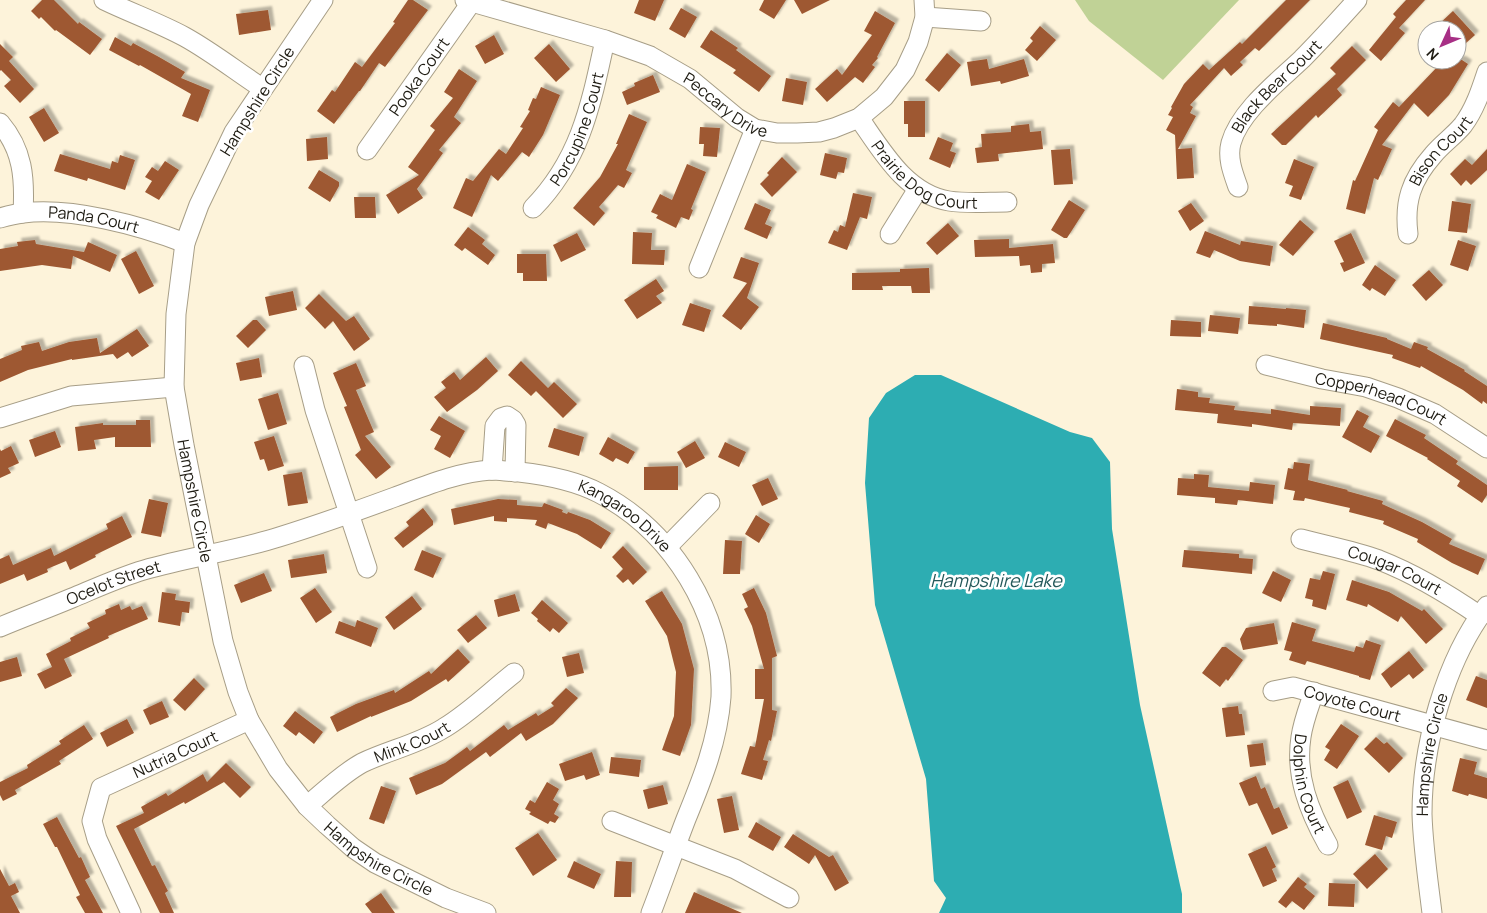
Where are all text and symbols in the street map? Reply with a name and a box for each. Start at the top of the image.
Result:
north arrow [1417,20,1467,70]
street label: Pooka Court [384,33,454,120]
street label: Black Bear Court [1226,35,1326,137]
street label: Hampshire Circle [215,42,299,160]
text: N [1422,44,1443,65]
street label: Peccary Drive [680,67,769,142]
street label: Porcupine Court [544,70,609,190]
street label: Bison Court [1404,111,1477,189]
street label: Prairie Dog Court [867,136,978,214]
street label: Panda Court [48,201,142,238]
street label: Copperhead Court [1313,367,1451,430]
street label: Hampshire Circle [172,437,218,564]
street label: Kangaroo Drive [575,474,676,557]
street label: Cougar Court [1345,540,1446,600]
street label: Ocelot Street [63,555,163,610]
water label: Hampshire Lake [930,568,1063,592]
street label: Coyote Court [1302,680,1403,727]
street label: Hampshire Circle [1411,690,1453,816]
street label: Mink Court [371,716,454,768]
street label: Nutria Court [129,725,221,783]
street label: Dolphin Court [1289,733,1331,837]
street label: Hampshire Circle [319,817,437,901]

